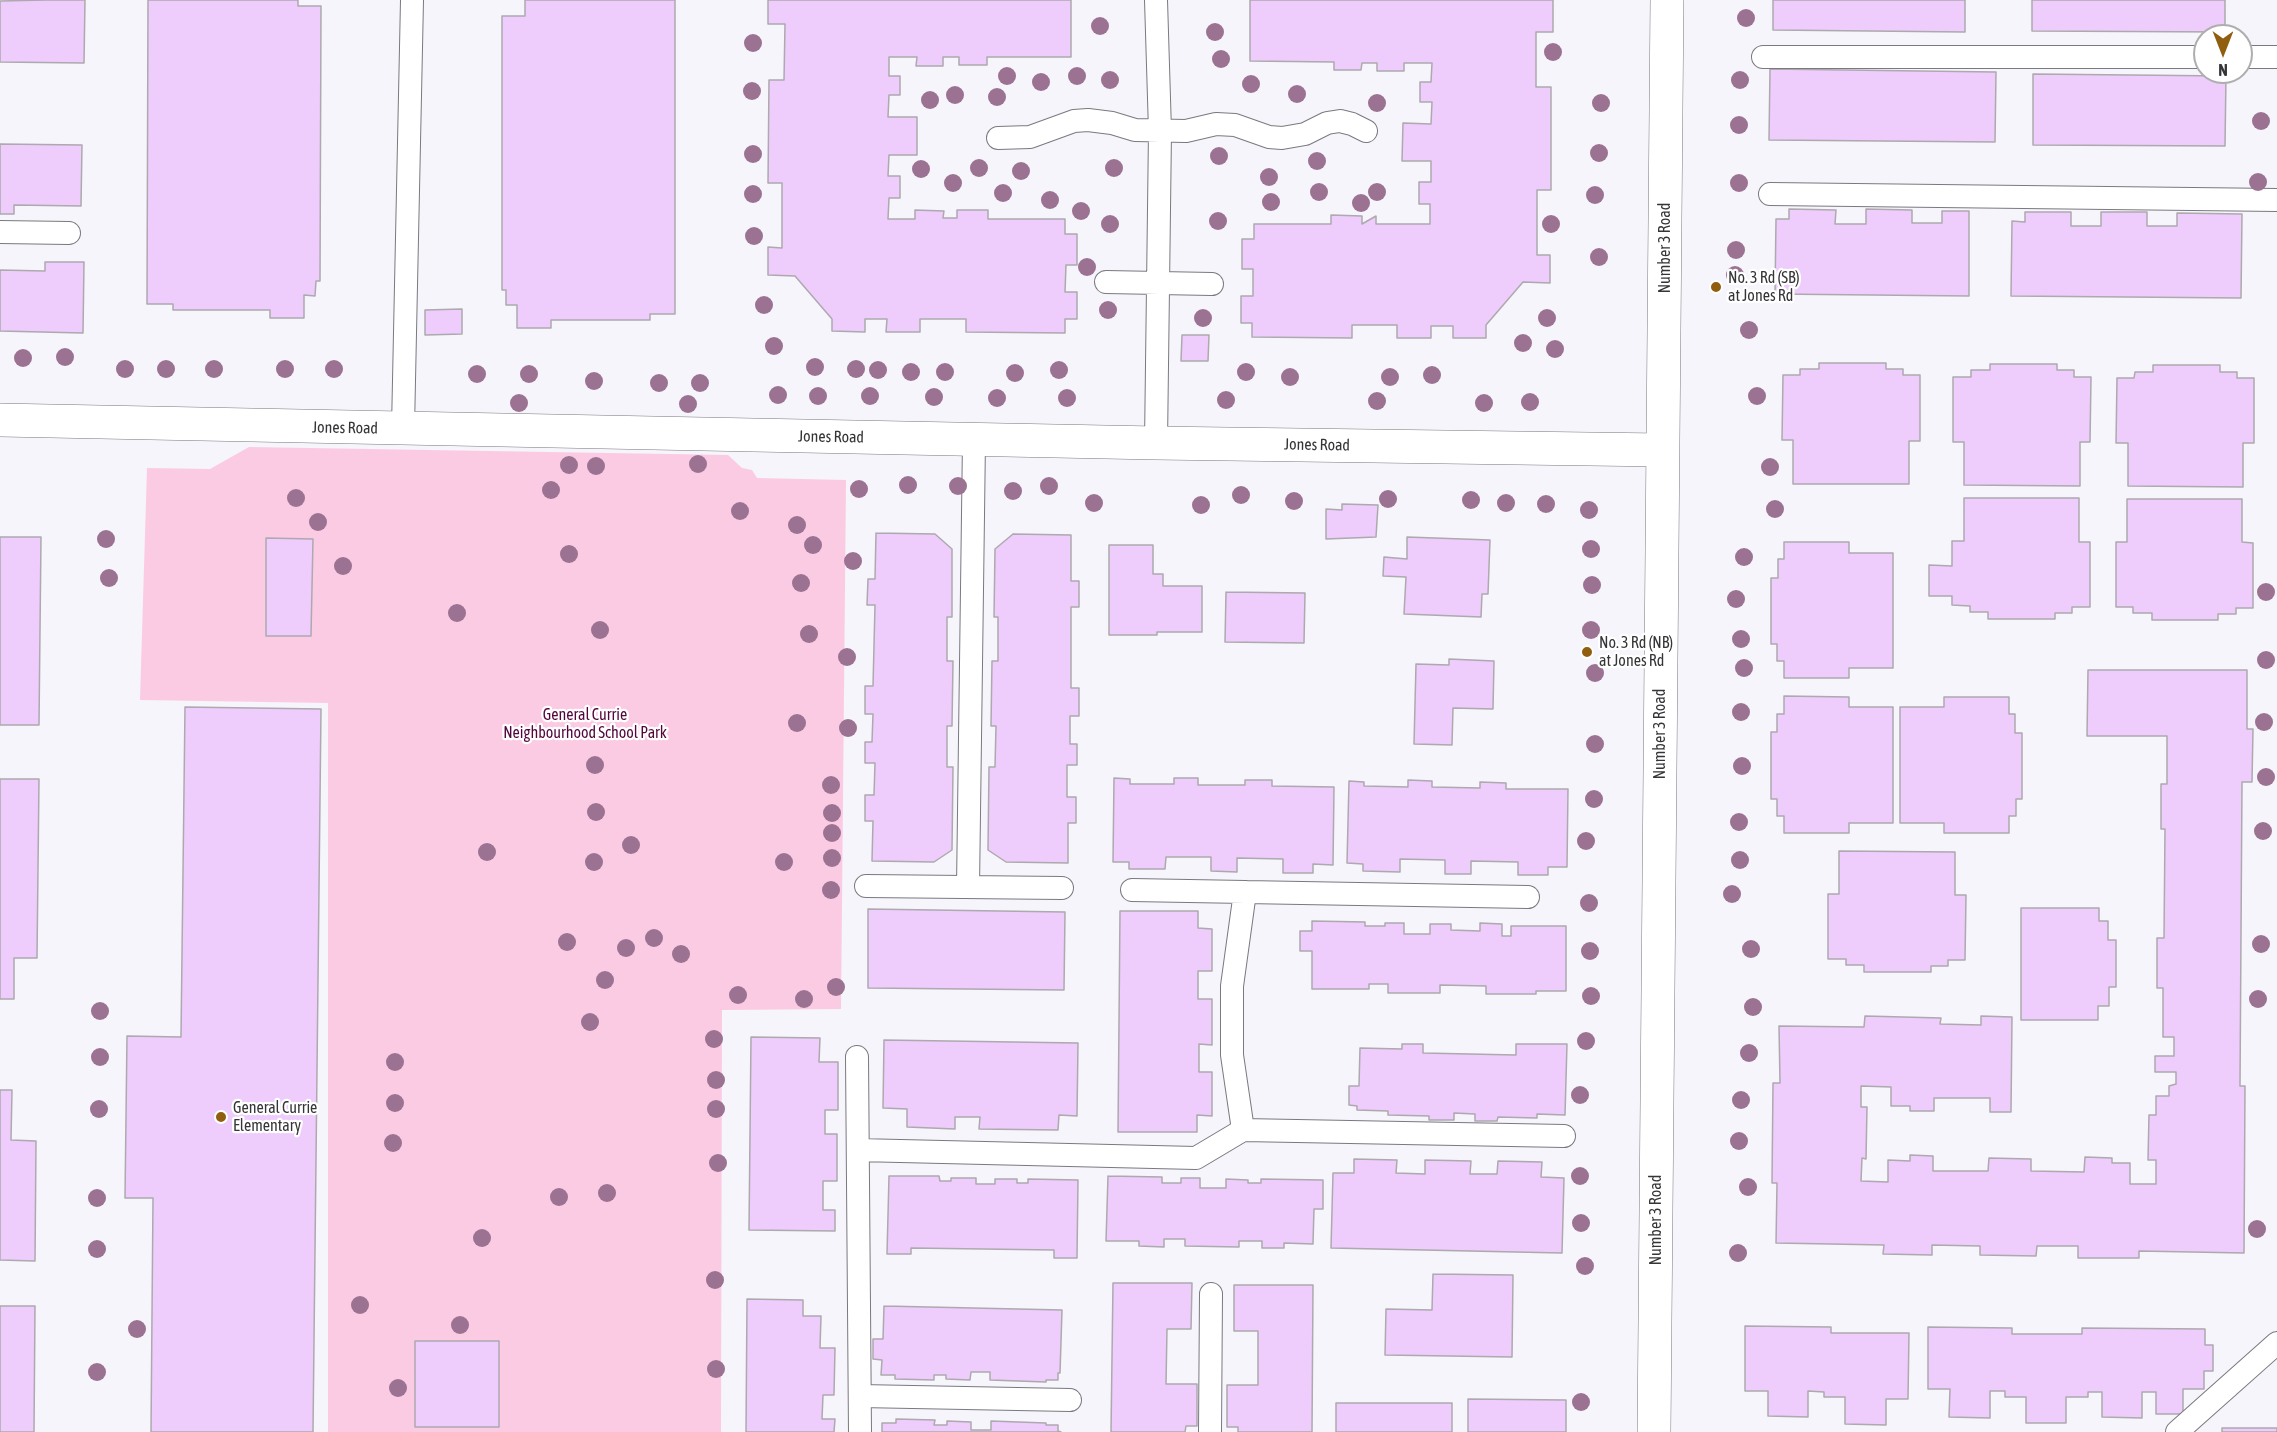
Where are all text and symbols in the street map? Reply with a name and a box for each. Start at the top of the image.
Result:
north arrow [2193,24,2253,84]
text: N [2218,61,2228,79]
street label: Number 3 Road [1655,203,1675,293]
place label: No. 3 Rd (SB) at Jones Rd [1728,268,1799,306]
marker: No. 3 Rd (SB) at Jones Rd [1709,280,1723,294]
street label: Jones Road [312,418,378,438]
street label: Jones Road [798,427,864,447]
street label: Jones Road [1284,435,1350,455]
place label: No. 3 Rd (NB) at Jones Rd [1599,633,1673,671]
marker: No. 3 Rd (NB) at Jones Rd [1580,645,1594,659]
street label: Number 3 Road [1650,689,1670,779]
park label: General Currie Neighbourhood School Park [503,705,667,743]
place label: General Currie Elementary [233,1098,317,1136]
marker: General Currie Elementary [214,1110,228,1124]
street label: Number 3 Road [1646,1175,1666,1265]

